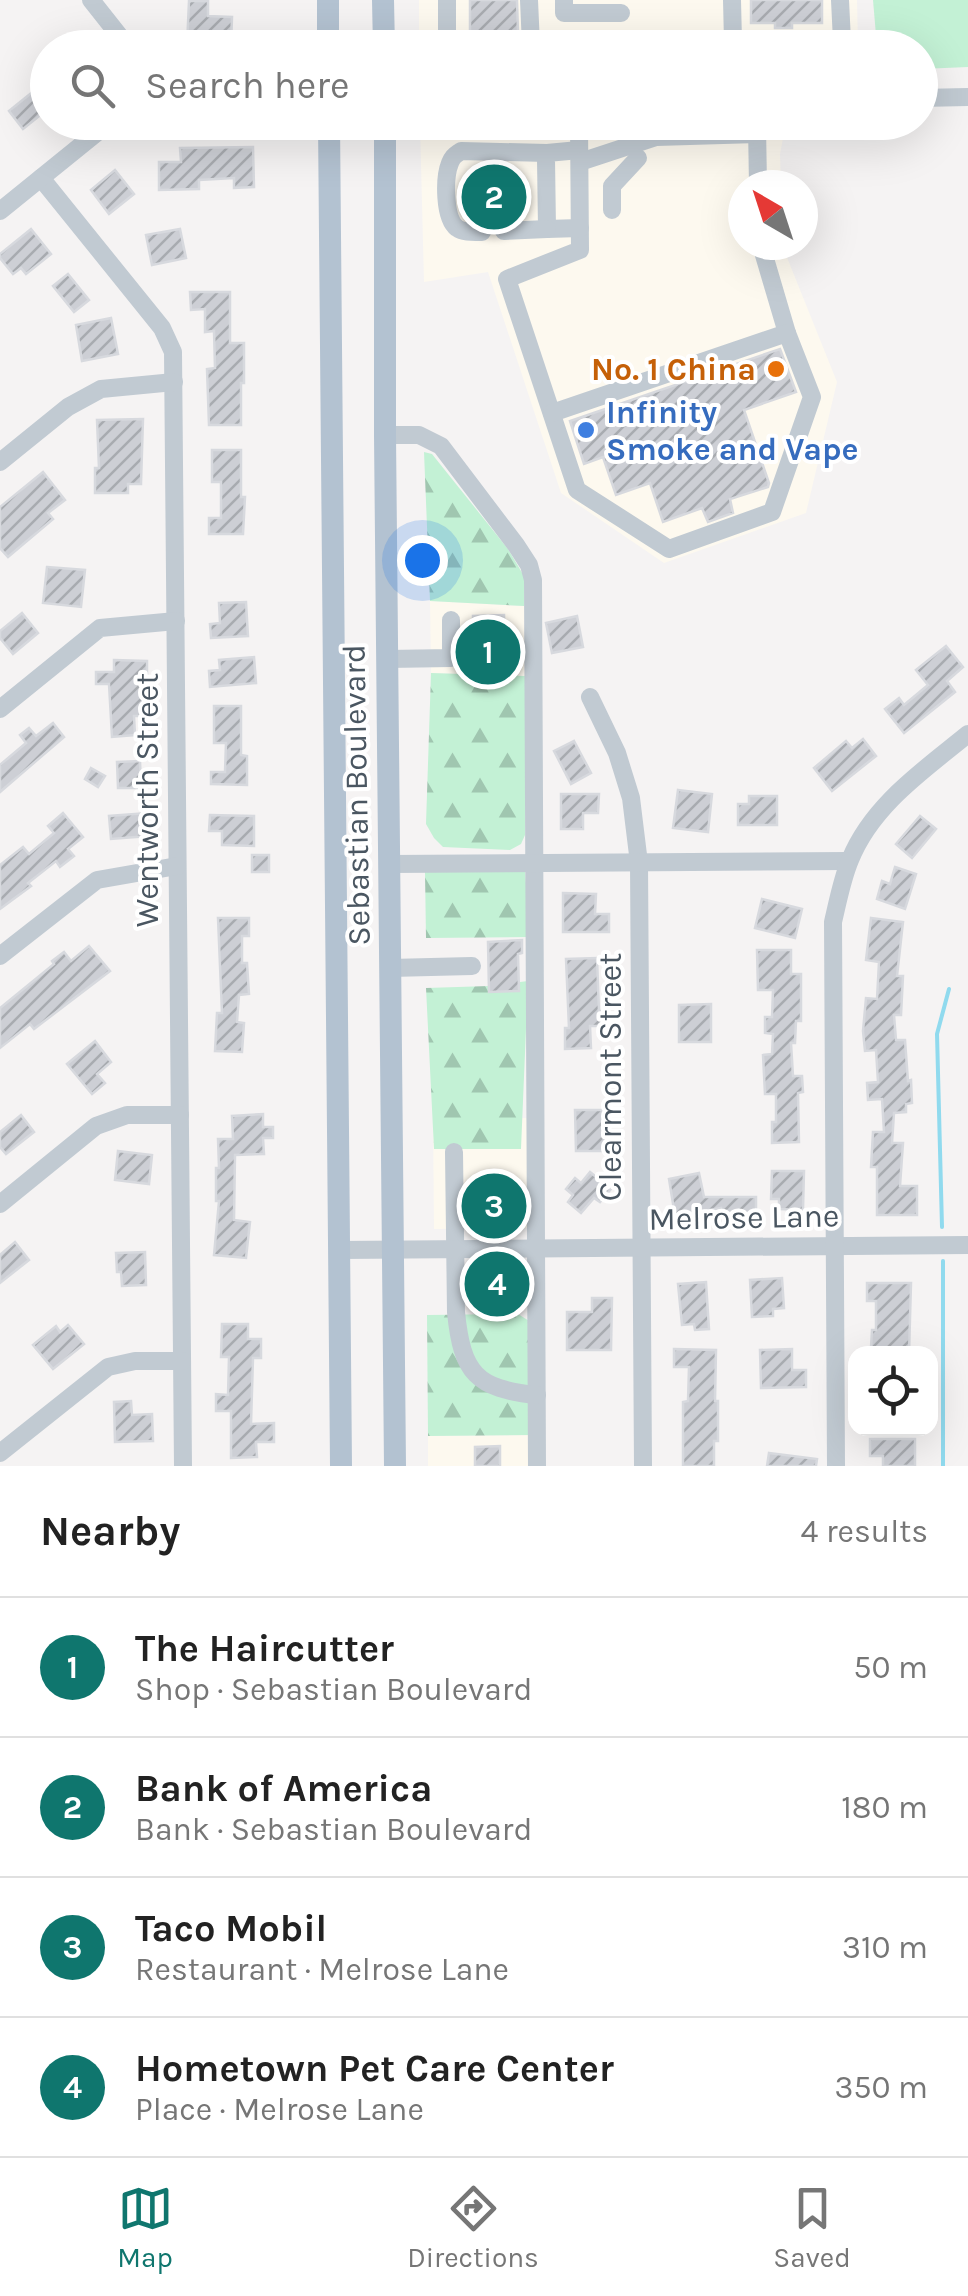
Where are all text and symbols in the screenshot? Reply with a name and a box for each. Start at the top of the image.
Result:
search box [30,30,938,140]
icon: search [65,58,120,113]
text: Search here [145,63,349,108]
pin: 2 [462,160,526,234]
north arrow [728,170,818,260]
place label: No. 1 China [591,351,756,388]
marker: No. 1 China [765,358,787,380]
place label: Infinity Smoke and Vape [606,394,858,468]
marker: Infinity Smoke and Vape [575,419,597,441]
your location [397,535,448,586]
pin: 1 [456,614,520,690]
street label: Sebastian Boulevard [335,644,378,946]
street label: Wentworth Street [129,673,166,927]
street label: Clearmont Street [592,953,629,1201]
pin: 3 [462,1168,526,1244]
street label: Melrose Lane [648,1197,840,1238]
pin: 4 [464,1246,530,1322]
map controls [848,1346,938,1436]
button: locate [848,1346,938,1436]
text: Nearby [40,1506,180,1556]
text: 4 results [801,1513,928,1550]
text: The Haircutter [135,1626,394,1671]
text: 1 [67,1649,78,1686]
text: 50 m [853,1649,928,1686]
text: Shop · Sebastian Boulevard [135,1671,532,1708]
text: Bank of America [135,1766,432,1811]
text: 2 [63,1789,82,1826]
text: 180 m [841,1789,928,1826]
text: Bank · Sebastian Boulevard [135,1811,532,1848]
text: Taco Mobil [135,1906,327,1951]
text: 3 [63,1929,82,1966]
text: 310 m [842,1929,928,1966]
text: Restaurant · Melrose Lane [135,1951,509,1988]
text: Hometown Pet Care Center [135,2046,614,2091]
text: 4 [63,2069,82,2106]
text: 350 m [835,2069,928,2106]
text: Place · Melrose Lane [135,2091,424,2128]
tab: Map [117,2181,173,2274]
tab: Directions [407,2181,539,2274]
tab: Saved [773,2181,851,2274]

